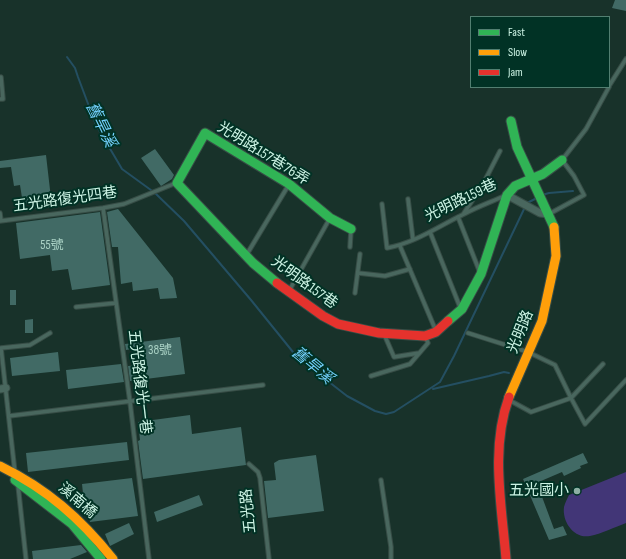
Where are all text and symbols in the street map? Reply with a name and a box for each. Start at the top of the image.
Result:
legend [470,16,610,88]
text: Fast [508,25,525,40]
text: Slow [508,45,527,60]
text: Jam [508,65,523,80]
water label: 舊旱溪 [81,99,119,151]
street label: 光明路157巷76弄 [214,119,312,189]
street label: 光明路159巷 [422,176,500,226]
street label: 五光路復光四巷 [12,184,118,216]
house number: 55號 [40,238,64,254]
street label: 光明路157巷 [267,253,341,313]
street label: 光明路 [504,308,538,356]
street label: 五光路復光一巷 [124,329,154,435]
house number: 38號 [148,343,172,359]
water label: 舊旱溪 [287,343,337,389]
street label: 溪南橋 [54,479,100,523]
place label: 五光國小 [509,482,569,500]
marker: 五光國小 [572,486,582,496]
street label: 五光路 [238,488,260,534]

